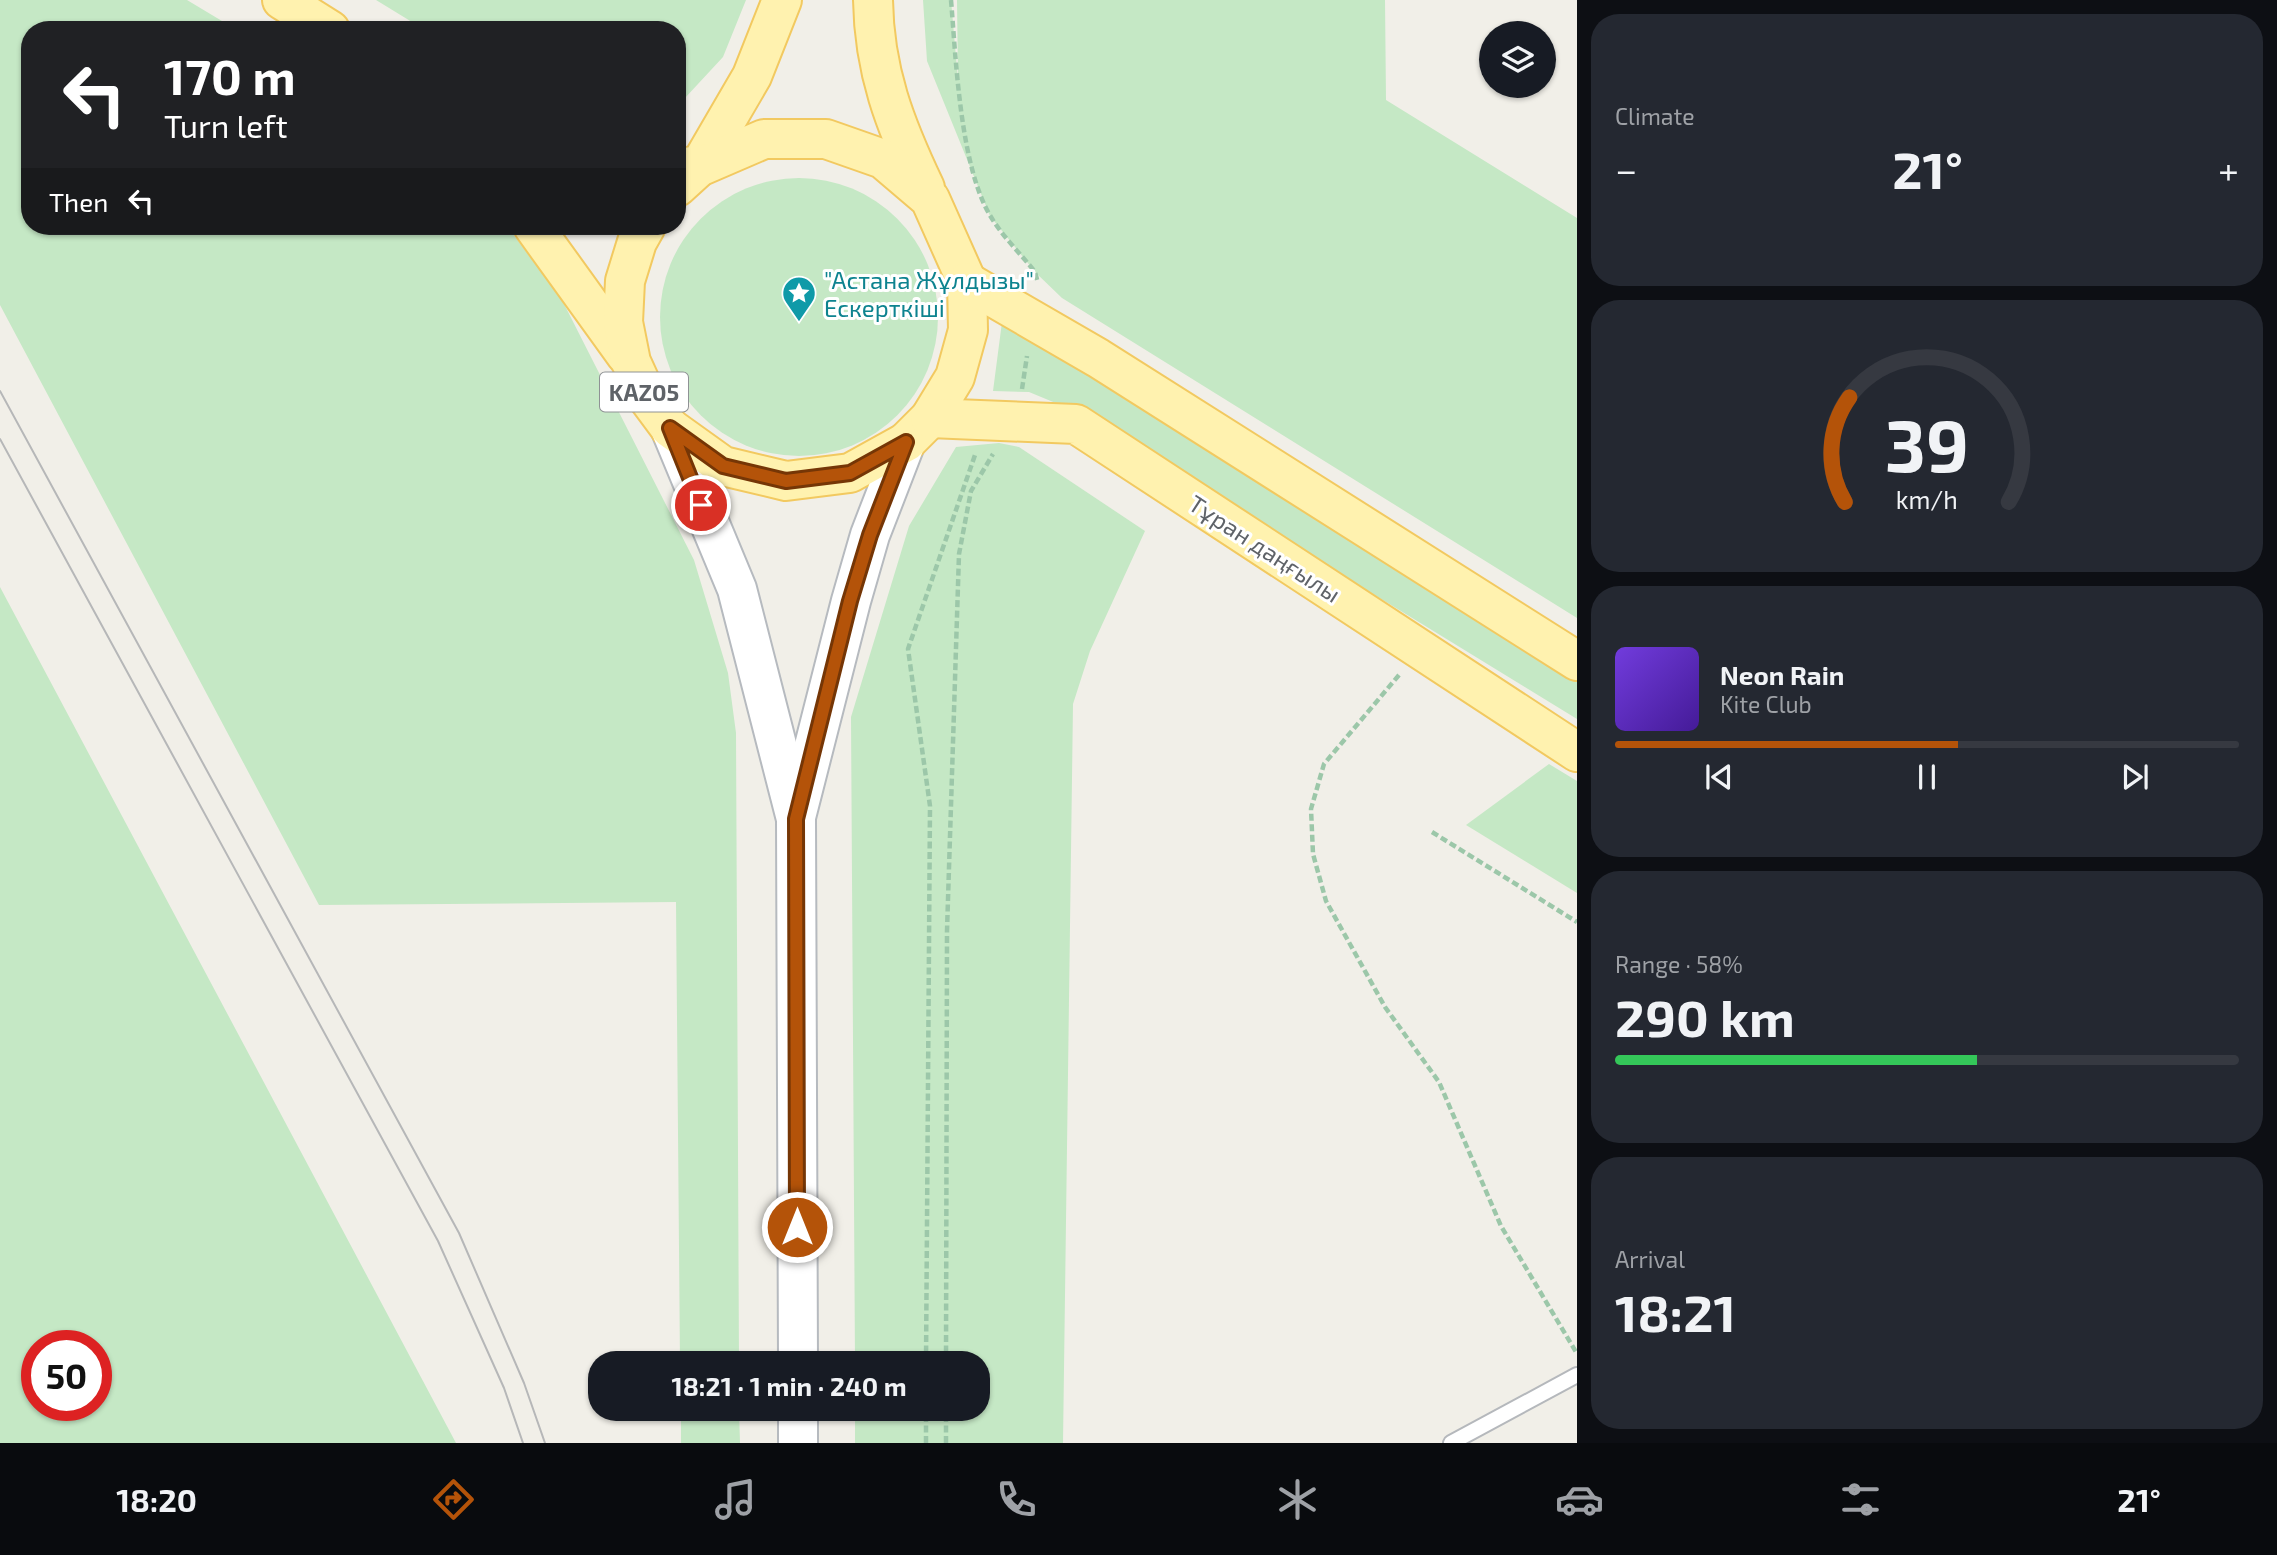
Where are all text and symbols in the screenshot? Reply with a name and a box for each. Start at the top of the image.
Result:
map controls [1479,21,1556,98]
button: layers [1479,21,1556,98]
text: 170 m [164,46,296,105]
icon: left [49,49,140,140]
text: Climate [1615,102,1695,130]
text: Turn left [164,106,288,144]
text: 21° [1892,137,1963,199]
text: − [1615,146,1637,192]
text: + [2218,146,2239,192]
icon: left [122,182,160,220]
text: Then [49,186,108,217]
place label: "Астана Жұлдызы" Ескерткіші [824,265,1034,322]
place icon: "Астана Жұлдызы" Ескерткіші [780,274,818,323]
road number: KАZ05 [600,372,688,412]
text: 39 [1885,399,1969,487]
pin [671,475,731,535]
text: km/h [1896,483,1958,513]
icon: arrive [682,486,720,524]
street label: Тұран даңғылы [1184,488,1346,608]
text: Neon Rain [1720,659,1844,690]
text: Kite Club [1720,690,1812,718]
icon: previous [1700,758,1738,796]
icon: pause [1908,758,1946,796]
icon: next [2116,758,2154,796]
text: Range · 58% [1615,950,1743,978]
text: 290 km [1615,985,1795,1047]
position arrow [760,1190,834,1264]
text: Arrival [1615,1245,1685,1273]
text: 18:21 [1615,1280,1736,1342]
speed limit sign: 50 [21,1330,112,1421]
text: 18:21 · 1 min · 240 m [671,1370,907,1401]
icon: directions [429,1475,478,1524]
icon: music [711,1475,760,1524]
icon: phone [992,1475,1041,1524]
icon: climate [1273,1475,1322,1524]
icon: car [1555,1475,1604,1524]
icon: filters [1836,1475,1885,1524]
text: 18:20 [116,1480,197,1518]
text: 21° [2117,1480,2161,1518]

